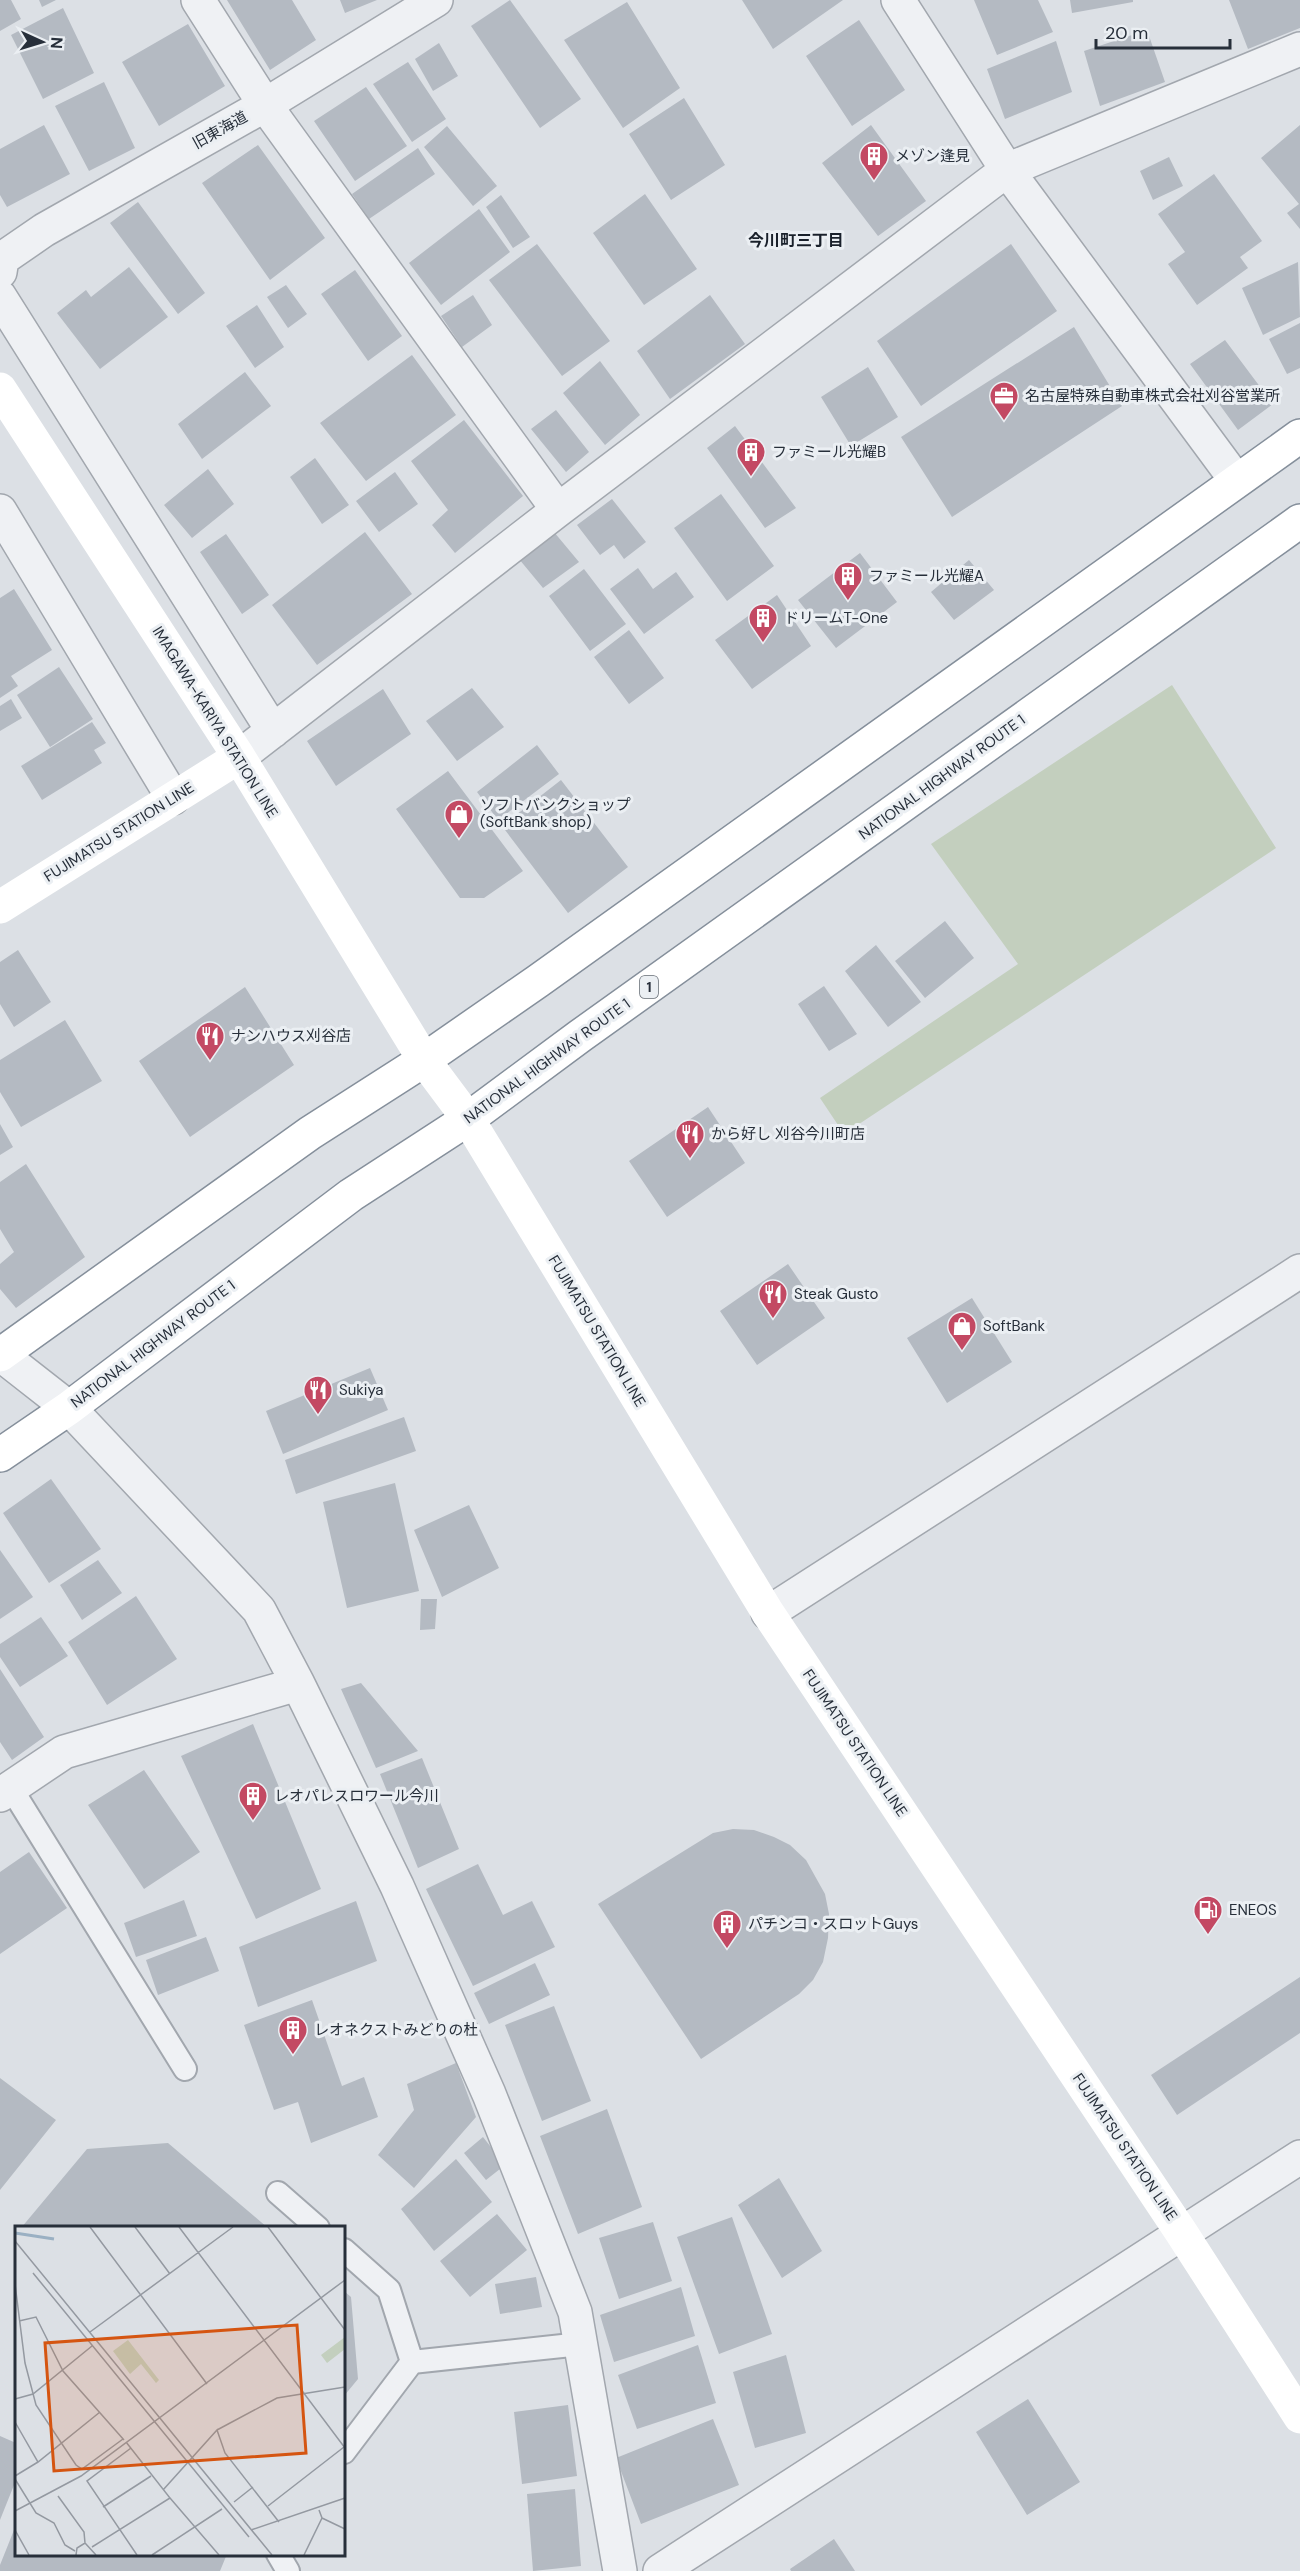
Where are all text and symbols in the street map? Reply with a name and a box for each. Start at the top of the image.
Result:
north arrow [12,12,72,72]
scale bar [1096,12,1230,50]
text: 20 m [1105,21,1148,45]
text: N [46,36,67,50]
street label: 旧東海道 [189,107,251,153]
building icon: メゾン逢見 [858,140,890,182]
place label: メゾン逢見 [895,146,970,166]
district label: 今川町三丁目 [748,230,844,251]
office icon: 名古屋特殊自動車株式会社刈谷営業所 [988,380,1020,422]
place label: 名古屋特殊自動車株式会社刈谷営業所 [1025,386,1280,406]
building icon: ファミール光耀B [735,436,767,478]
place label: ファミール光耀B [772,442,886,462]
building icon: ファミール光耀A [832,560,864,602]
place label: ファミール光耀A [869,566,984,586]
building icon: ドリームT-One [747,602,779,644]
place label: ドリームT-One [784,608,888,628]
street label: IMAGAWA-KARIYA STATION LINE [148,623,282,821]
street label: NATIONAL HIGHWAY ROUTE 1 [855,710,1029,844]
street label: FUJIMATSU STATION LINE [40,778,198,886]
place label: ソフトバンクショップ (SoftBank shop) [480,795,631,832]
shop icon: ソフトバンクショップ (SoftBank shop) [443,798,475,840]
road number: 1 [640,976,658,998]
street label: NATIONAL HIGHWAY ROUTE 1 [460,994,634,1128]
restaurant icon: ナンハウス刈谷店 [194,1020,226,1062]
place label: ナンハウス刈谷店 [231,1026,351,1046]
restaurant icon: から好し 刈谷今川町店 [674,1118,706,1160]
place label: から好し 刈谷今川町店 [711,1124,865,1144]
street label: FUJIMATSU STATION LINE [544,1251,650,1411]
street label: NATIONAL HIGHWAY ROUTE 1 [67,1275,239,1413]
restaurant icon: Steak Gusto [757,1278,789,1320]
place label: Steak Gusto [794,1284,878,1304]
shop icon: SoftBank [946,1310,978,1352]
place label: SoftBank [983,1316,1045,1336]
restaurant icon: Sukiya [302,1374,334,1416]
place label: Sukiya [339,1380,384,1400]
street label: FUJIMATSU STATION LINE [798,1665,912,1821]
building icon: レオパレスロワール今川 [237,1780,269,1822]
place label: レオパレスロワール今川 [274,1786,439,1806]
fuel station icon: ENEOS [1192,1894,1224,1936]
place label: ENEOS [1229,1900,1277,1920]
building icon: パチンコ・スロットGuys [711,1908,743,1950]
place label: パチンコ・スロットGuys [748,1914,918,1934]
building icon: レオネクストみどりの杜 [277,2014,309,2056]
place label: レオネクストみどりの杜 [314,2020,479,2040]
street label: FUJIMATSU STATION LINE [1068,2069,1182,2225]
inset map [15,2226,345,2556]

